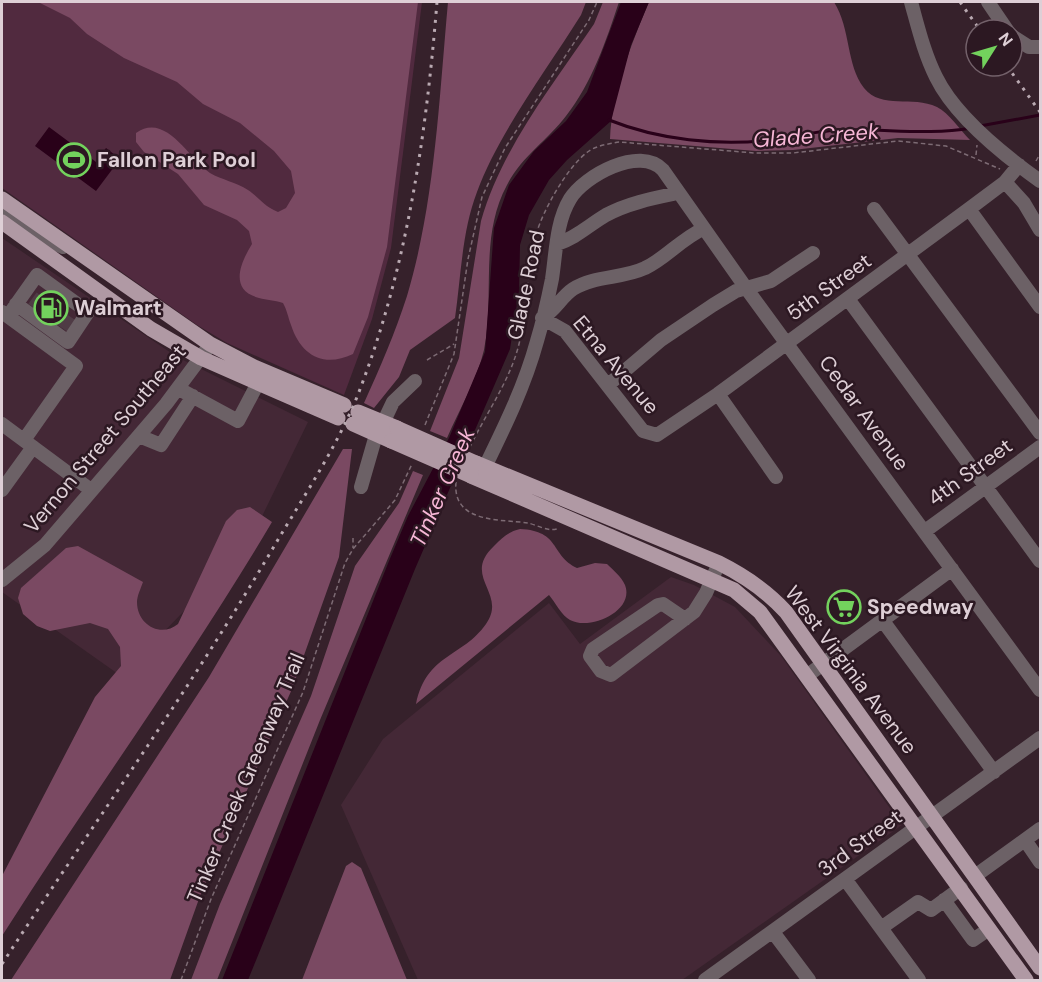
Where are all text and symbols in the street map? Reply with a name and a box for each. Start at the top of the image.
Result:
north arrow [964,18,1024,78]
text: N [994,28,1017,50]
water label: Glade Creek [752,117,881,154]
sports icon: Fallon Park Pool [56,142,92,178]
place label: Fallon Park Pool [97,146,256,174]
street label: Glade Road [501,228,551,342]
street label: 5th Street [781,247,877,327]
fuel station icon: Walmart [33,290,69,326]
place label: Walmart [74,294,162,322]
street label: Etna Avenue [567,310,666,420]
street label: Vernon Street Southeast [18,339,192,539]
street label: Cedar Avenue [813,350,915,476]
water label: Tinker Creek [403,422,482,551]
street label: 4th Street [922,432,1018,512]
street label: West Virginia Avenue [778,580,924,760]
supermarket icon: Speedway [826,589,862,625]
place label: Speedway [867,593,974,621]
street label: Tinker Creek Greenway Trail [181,649,311,907]
street label: 3rd Street [812,803,908,883]

